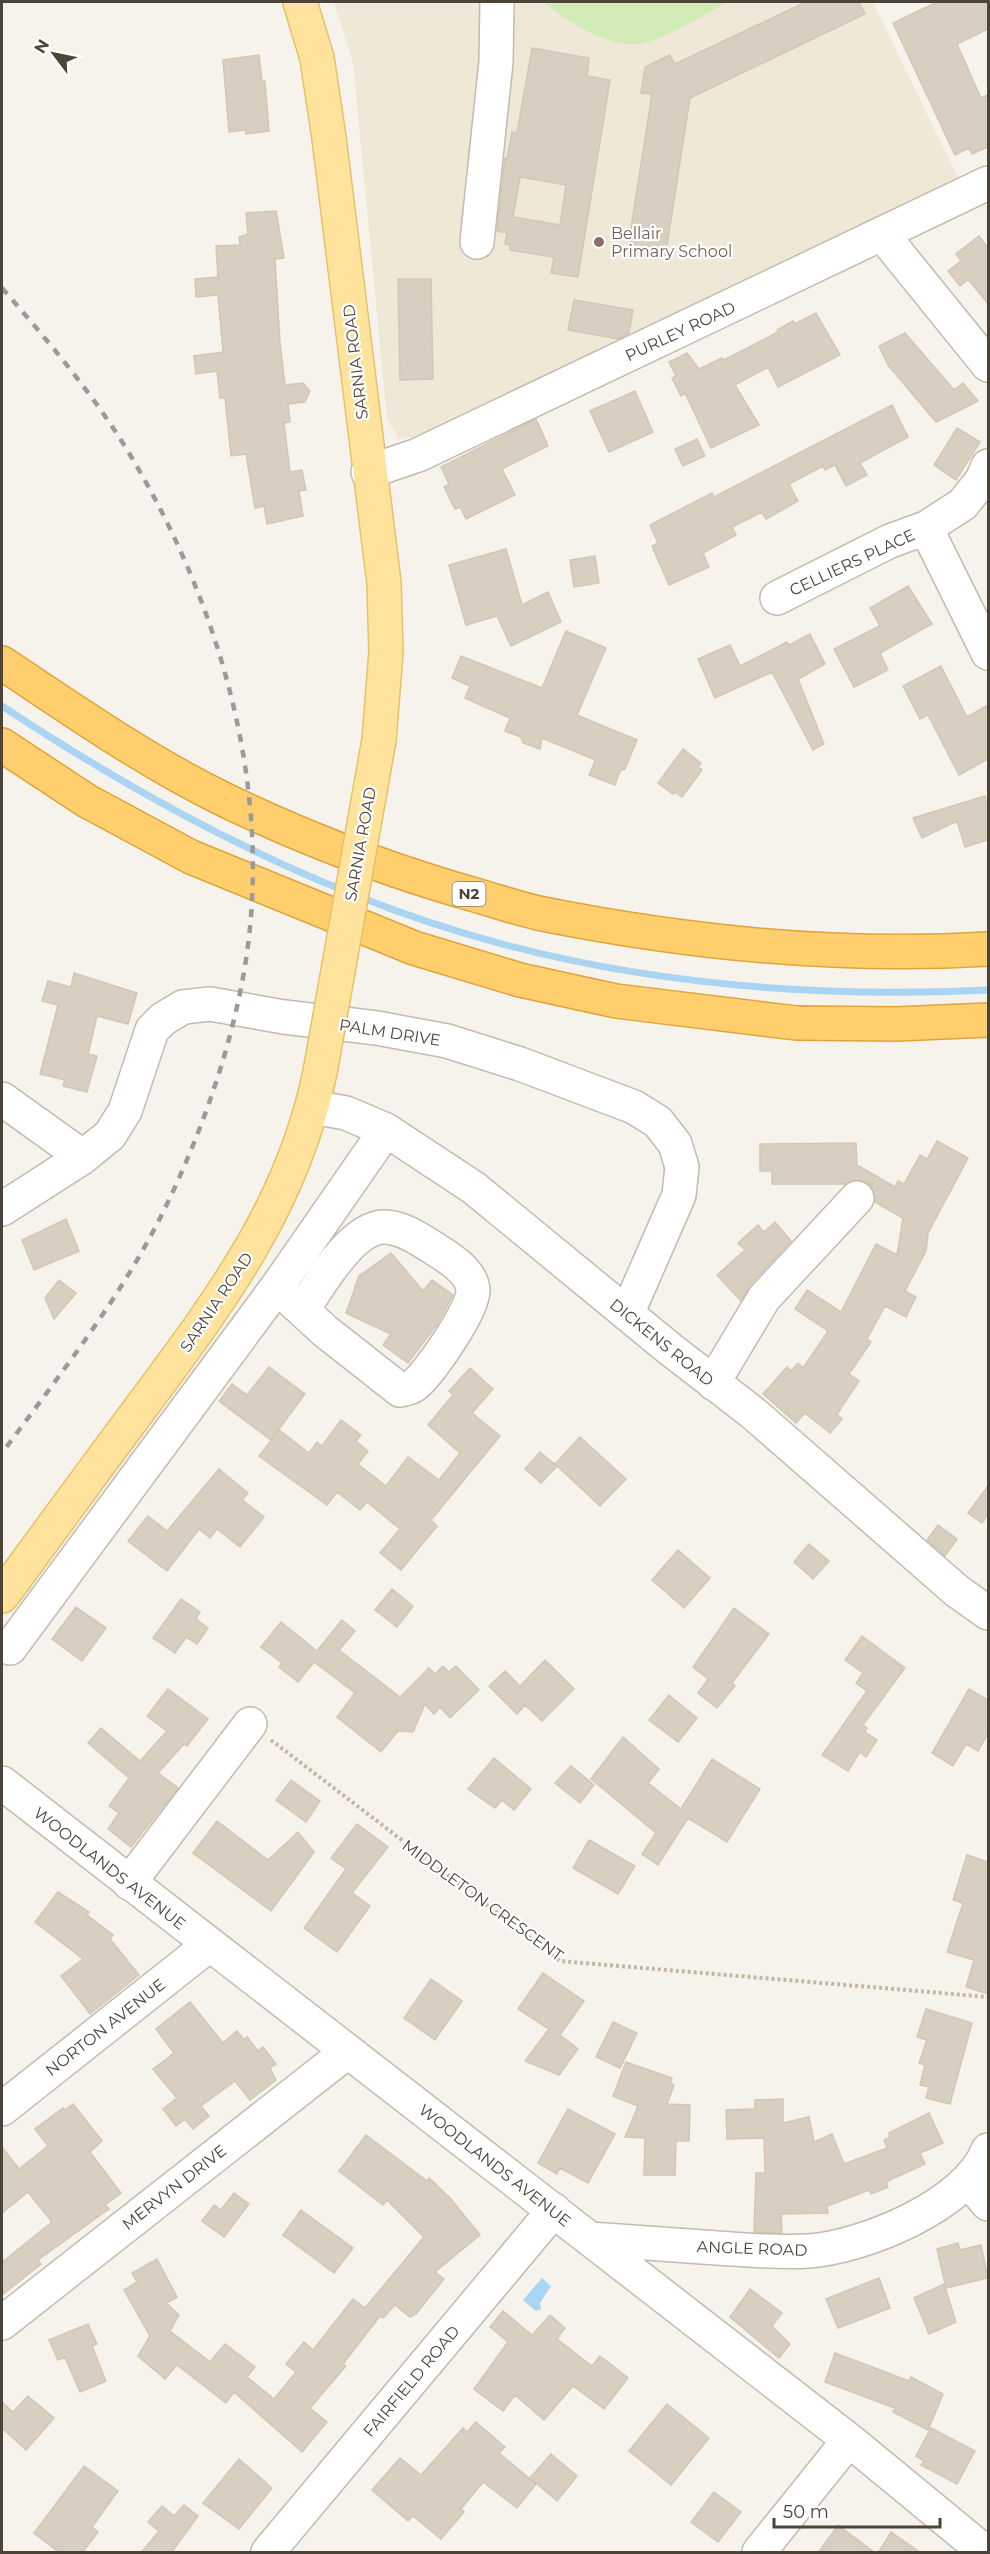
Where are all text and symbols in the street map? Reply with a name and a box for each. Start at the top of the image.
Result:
north arrow [24,24,84,84]
text: N [30,36,53,57]
place label: Bellair Primary School [611,224,732,261]
marker: Bellair Primary School [592,235,606,249]
street label: PURLEY ROAD [622,298,738,365]
street label: SARNIA ROAD [339,303,372,421]
street label: CELLIERS PLACE [786,525,918,600]
street label: SARNIA ROAD [341,785,380,903]
road number: N2 [452,882,486,906]
street label: PALM DRIVE [338,1015,442,1050]
street label: SARNIA ROAD [176,1249,257,1356]
street label: DICKENS ROAD [606,1295,717,1390]
street label: WOODLANDS AVENUE [30,1803,189,1934]
street label: MIDDLETON CRESCENT [399,1836,567,1966]
street label: NORTON AVENUE [42,1975,169,2080]
street label: WOODLANDS AVENUE [415,2100,574,2231]
street label: MERVYN DRIVE [119,2141,230,2234]
street label: ANGLE ROAD [696,2237,808,2260]
street label: FAIRFIELD ROAD [359,2322,463,2441]
scale bar [774,2491,940,2529]
text: 50 m [783,2501,829,2523]

